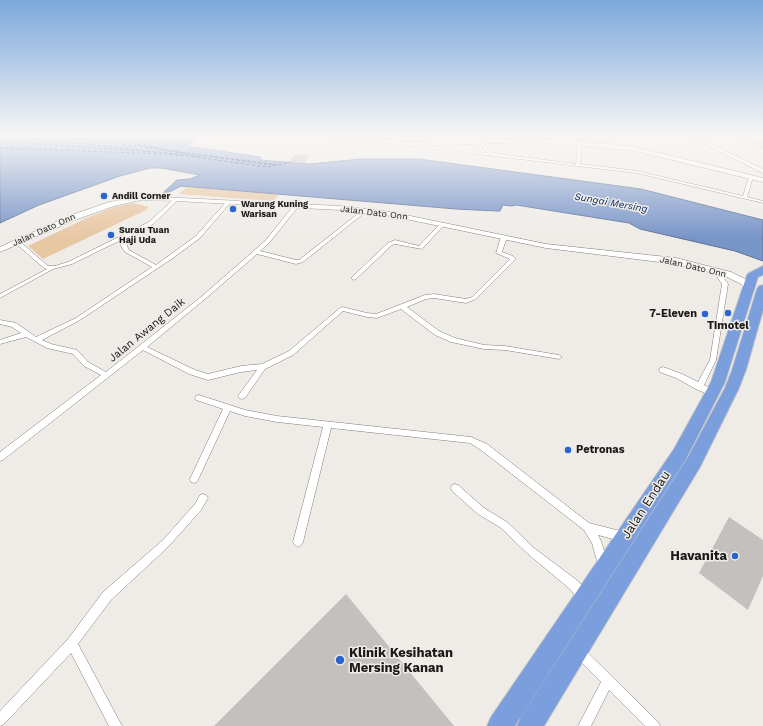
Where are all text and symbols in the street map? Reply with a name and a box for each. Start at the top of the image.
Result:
marker: Andill Corner [99,191,109,201]
place label: Andill Corner [112,191,170,201]
water label: Sungai Mersing [573,191,649,215]
place label: Warung Kuning Warisan [241,199,308,220]
street label: Jalan Dato Onn [340,203,408,223]
marker: Warung Kuning Warisan [228,204,238,214]
street label: Jalan Dato Onn [11,211,77,249]
place label: Surau Tuan Haji Uda [119,225,169,246]
marker: Surau Tuan Haji Uda [106,230,116,240]
street label: Jalan Dato Onn [659,254,727,280]
street label: Jalan Awang Daik [106,295,188,365]
place label: 7-Eleven [649,307,697,321]
marker: Timotel [723,308,733,318]
marker: 7-Eleven [700,309,710,319]
place label: Timotel [707,319,749,333]
place label: Petronas [576,443,625,457]
marker: Petronas [563,445,573,455]
street label: Jalan Endau [618,468,674,542]
place label: Havanita [670,548,727,564]
marker: Havanita [730,551,740,561]
place label: Klinik Kesihatan Mersing Kanan [349,645,453,676]
marker: Klinik Kesihatan Mersing Kanan [334,654,346,666]

